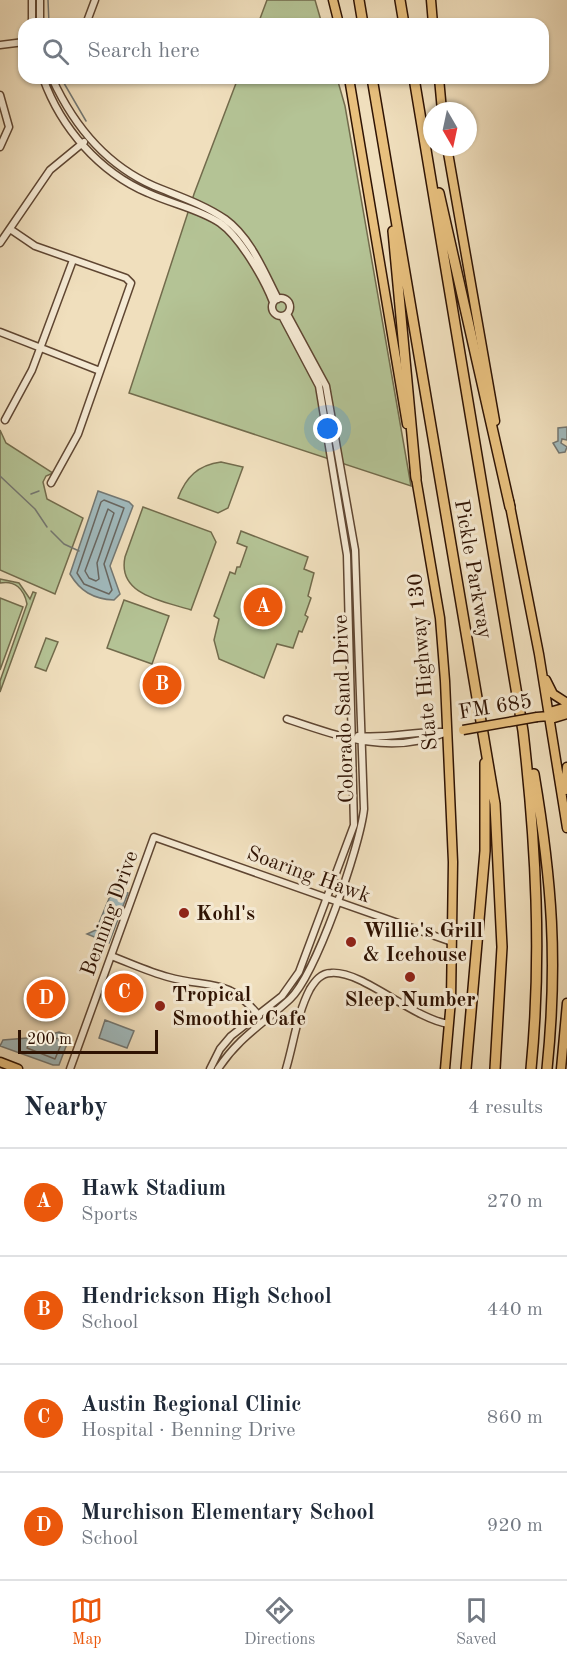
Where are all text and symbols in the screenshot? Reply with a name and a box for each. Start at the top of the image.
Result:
search box [18,18,549,84]
icon: search [39,35,72,68]
text: Search here [87,40,200,62]
north arrow [423,102,477,156]
your location [313,414,342,443]
street label: Pickle Parkway [450,498,495,641]
street label: State Highway 130 [405,572,442,751]
pin: A [244,584,282,630]
street label: Colorado Sand Drive [331,614,358,804]
pin: B [142,662,182,708]
street label: FM 685 [457,691,534,724]
street label: Soaring Hawk [244,843,373,908]
street label: Benning Drive [78,848,143,979]
place label: Kohl's [196,904,255,925]
marker: Kohl's [177,906,191,920]
place label: Willie's Grill & Icehouse [363,921,483,966]
marker: Willie's Grill & Icehouse [344,935,358,949]
pin: C [104,970,144,1016]
marker: Sleep Number [403,970,417,984]
pin: D [26,976,66,1022]
place label: Tropical Smoothie Cafe [172,985,306,1030]
place label: Sleep Number [344,990,476,1011]
marker: Tropical Smoothie Cafe [153,999,167,1013]
scale bar [18,1027,158,1054]
text: 200 m [27,1032,72,1048]
text: Nearby [24,1095,108,1121]
text: 4 results [468,1098,543,1118]
text: Hawk Stadium [81,1178,226,1200]
text: A [36,1192,51,1212]
text: 270 m [487,1192,543,1212]
text: Sports [81,1205,138,1225]
text: Hendrickson High School [81,1286,332,1308]
text: B [36,1300,51,1320]
text: 440 m [487,1300,543,1320]
text: School [81,1313,138,1333]
text: Austin Regional Clinic [81,1394,302,1416]
text: C [37,1408,50,1428]
text: 860 m [487,1408,543,1428]
text: Hospital · Benning Drive [81,1421,295,1441]
text: Murchison Elementary School [81,1502,374,1524]
text: D [36,1516,51,1536]
text: 920 m [487,1516,543,1536]
text: School [81,1529,138,1549]
tab: Map [70,1594,103,1650]
tab: Directions [244,1594,315,1650]
tab: Saved [456,1594,497,1650]

